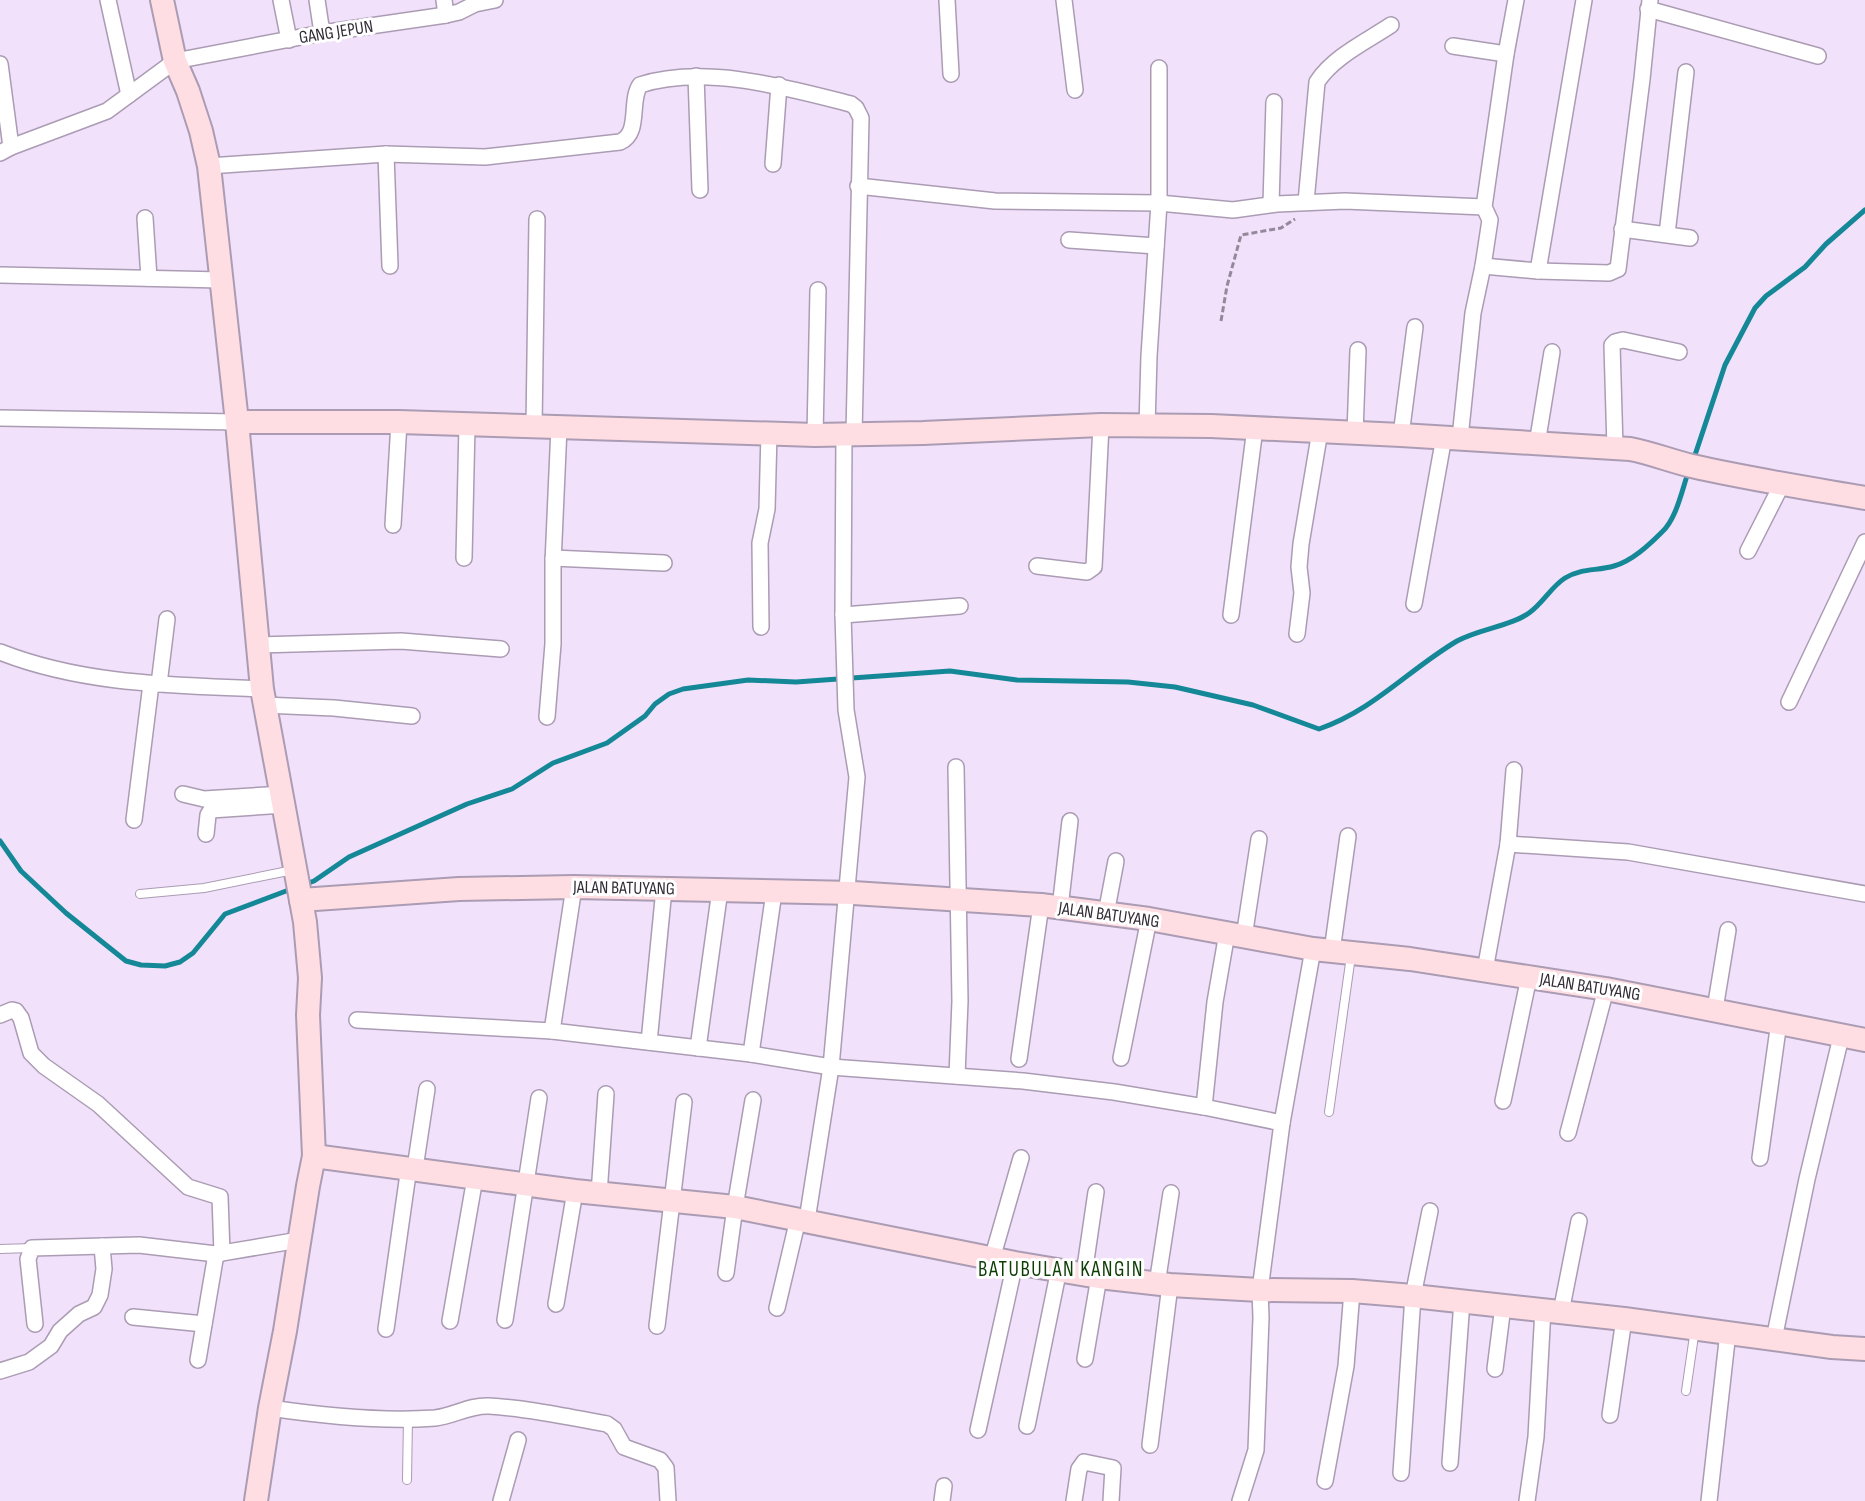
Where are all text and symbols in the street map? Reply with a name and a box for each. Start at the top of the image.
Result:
street label: GANG JEPUN [298,16,374,48]
street label: JALAN BATUYANG [572,877,675,899]
street label: JALAN BATUYANG [1056,897,1161,932]
street label: JALAN BATUYANG [1537,969,1642,1005]
district label: BATUBULAN KANGIN [978,1257,1144,1282]

